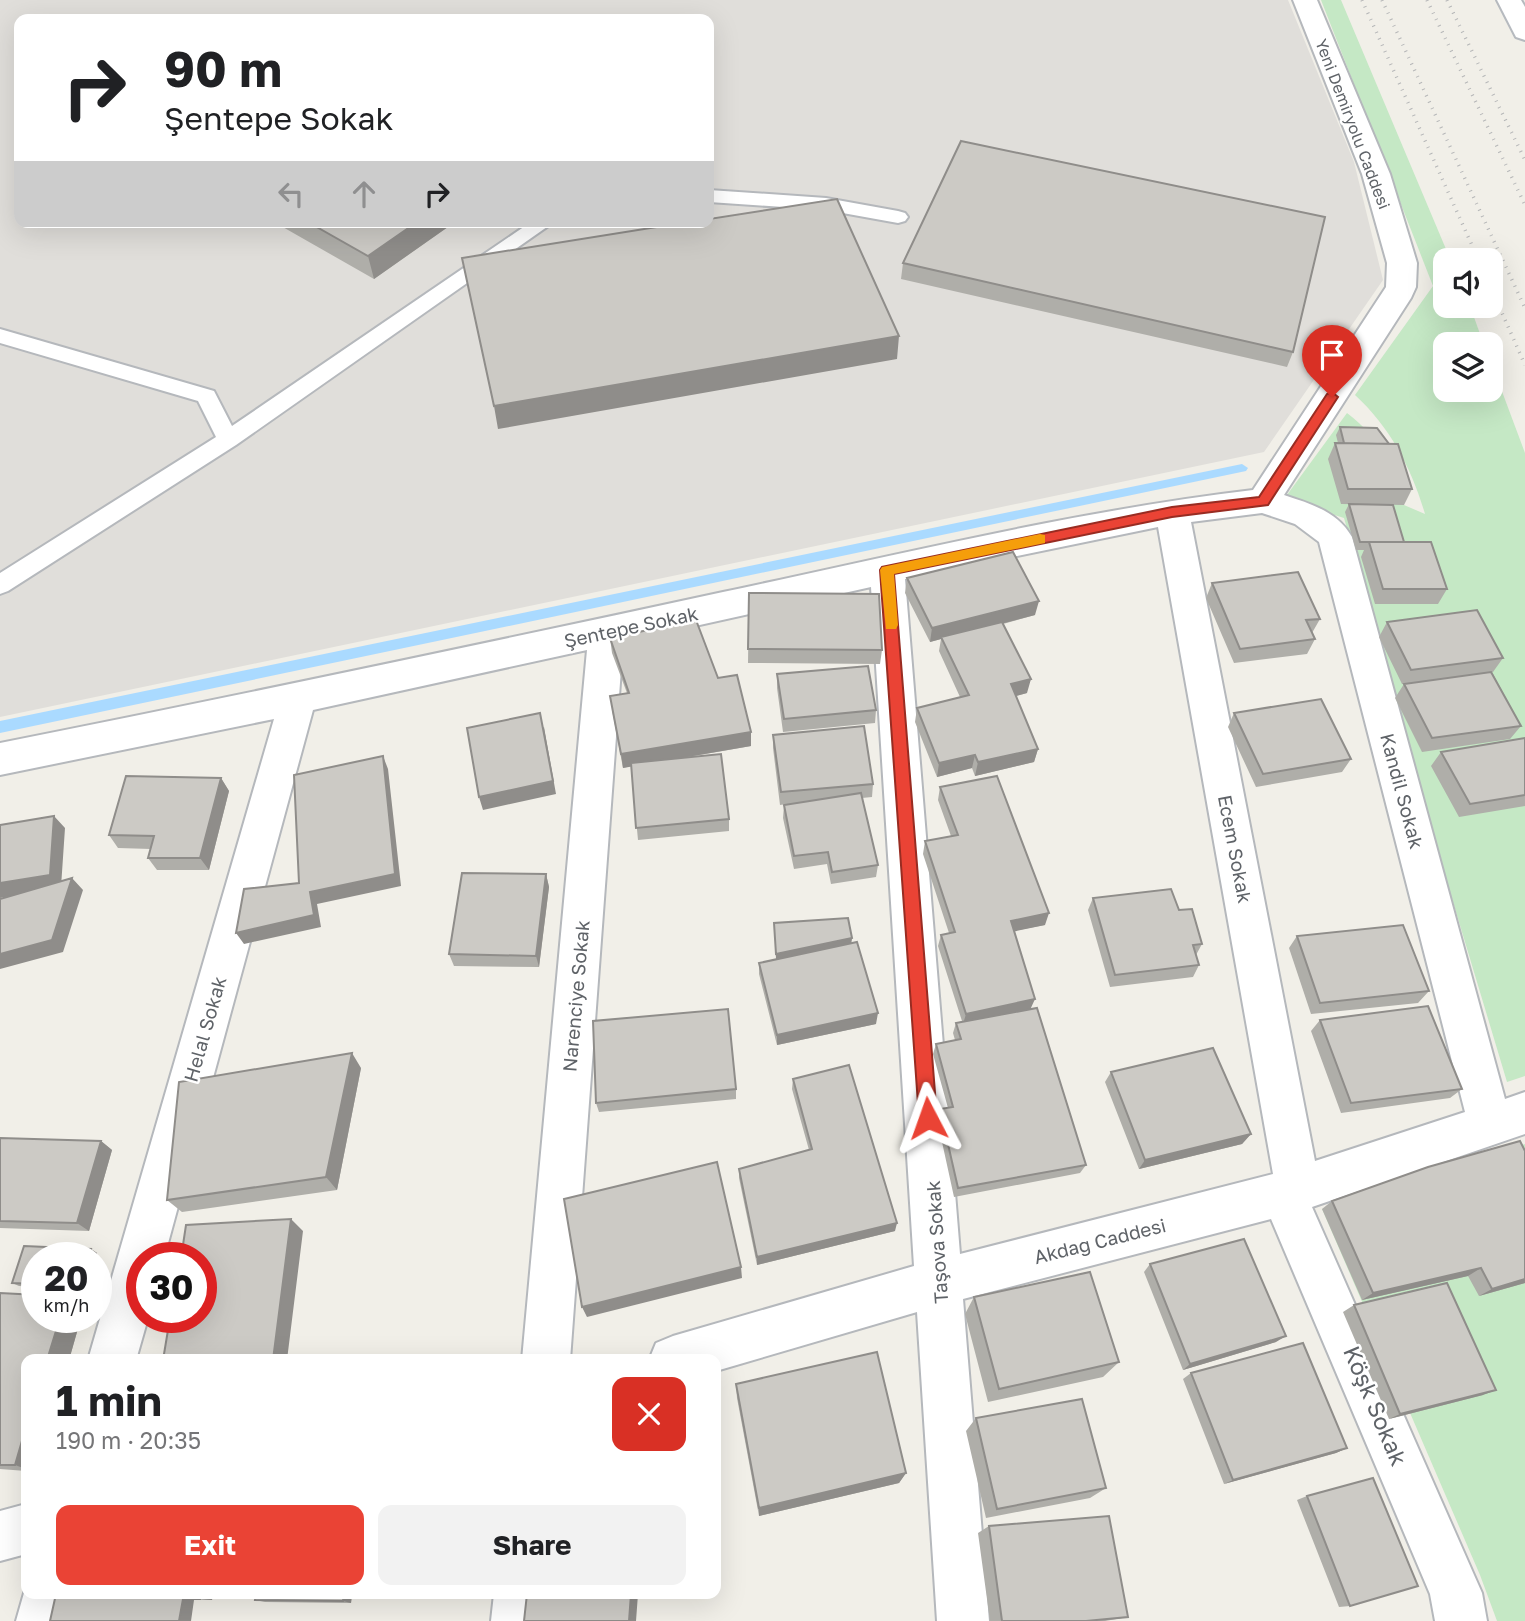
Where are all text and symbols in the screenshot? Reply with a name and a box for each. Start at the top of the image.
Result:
street label: Yeni Demiryolu Caddesi [1311,36,1395,212]
text: 90 m [164,39,282,98]
icon: right [49,42,140,133]
text: Şentepe Sokak [164,99,394,137]
icon: left [272,175,310,213]
icon: ahead [345,175,383,213]
icon: right [418,175,456,213]
map controls [1433,248,1503,402]
button: sound [1433,248,1503,318]
pin [1302,325,1362,397]
button: layers [1433,332,1503,402]
icon: arrive [1313,336,1351,374]
street label: Şentepe Sokak [562,601,700,652]
street label: Kandil Sokak [1376,731,1429,851]
street label: Ecem Sokak [1214,793,1257,905]
street label: Narenciye Sokak [557,919,594,1073]
street label: Helal Sokak [178,973,231,1084]
position arrow [891,1081,965,1155]
street label: Taşova Sokak [921,1180,952,1304]
street label: Akdağ Caddesi [1032,1213,1168,1268]
speed limit sign: 30 [126,1242,217,1333]
text: 20 [44,1257,89,1299]
text: km/h [44,1294,89,1316]
street label: Köşk Sokak [1338,1341,1414,1470]
text: 1 min [56,1375,162,1425]
button: close [612,1377,686,1451]
text: 190 m · 20:35 [56,1426,201,1454]
button: Exit [56,1505,364,1585]
button: Share [378,1505,686,1585]

